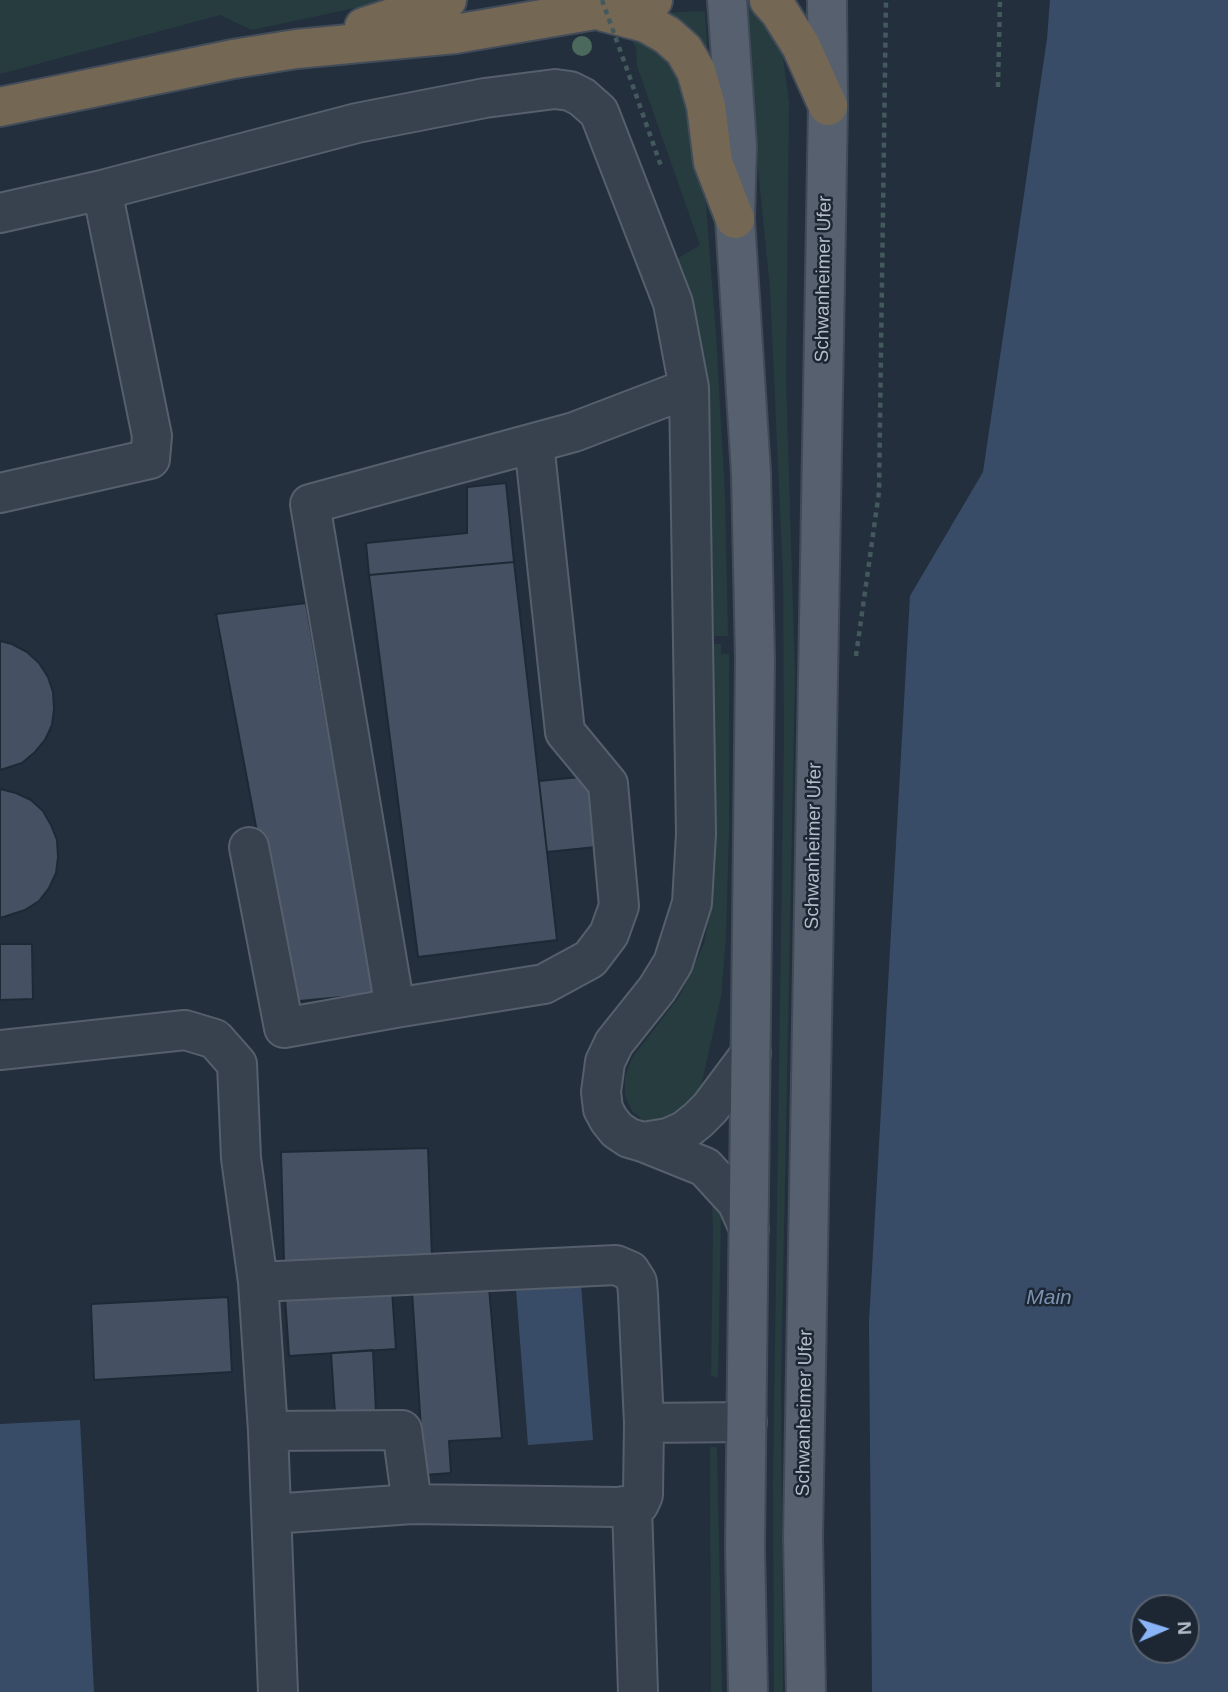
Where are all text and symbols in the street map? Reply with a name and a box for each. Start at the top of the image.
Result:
street label: Schwanheimer Ufer [811,195,837,363]
street label: Schwanheimer Ufer [801,762,827,930]
water label: Main [1026,1285,1072,1311]
street label: Schwanheimer Ufer [792,1329,818,1497]
north arrow [1130,1594,1200,1664]
text: N [1174,1621,1195,1635]

